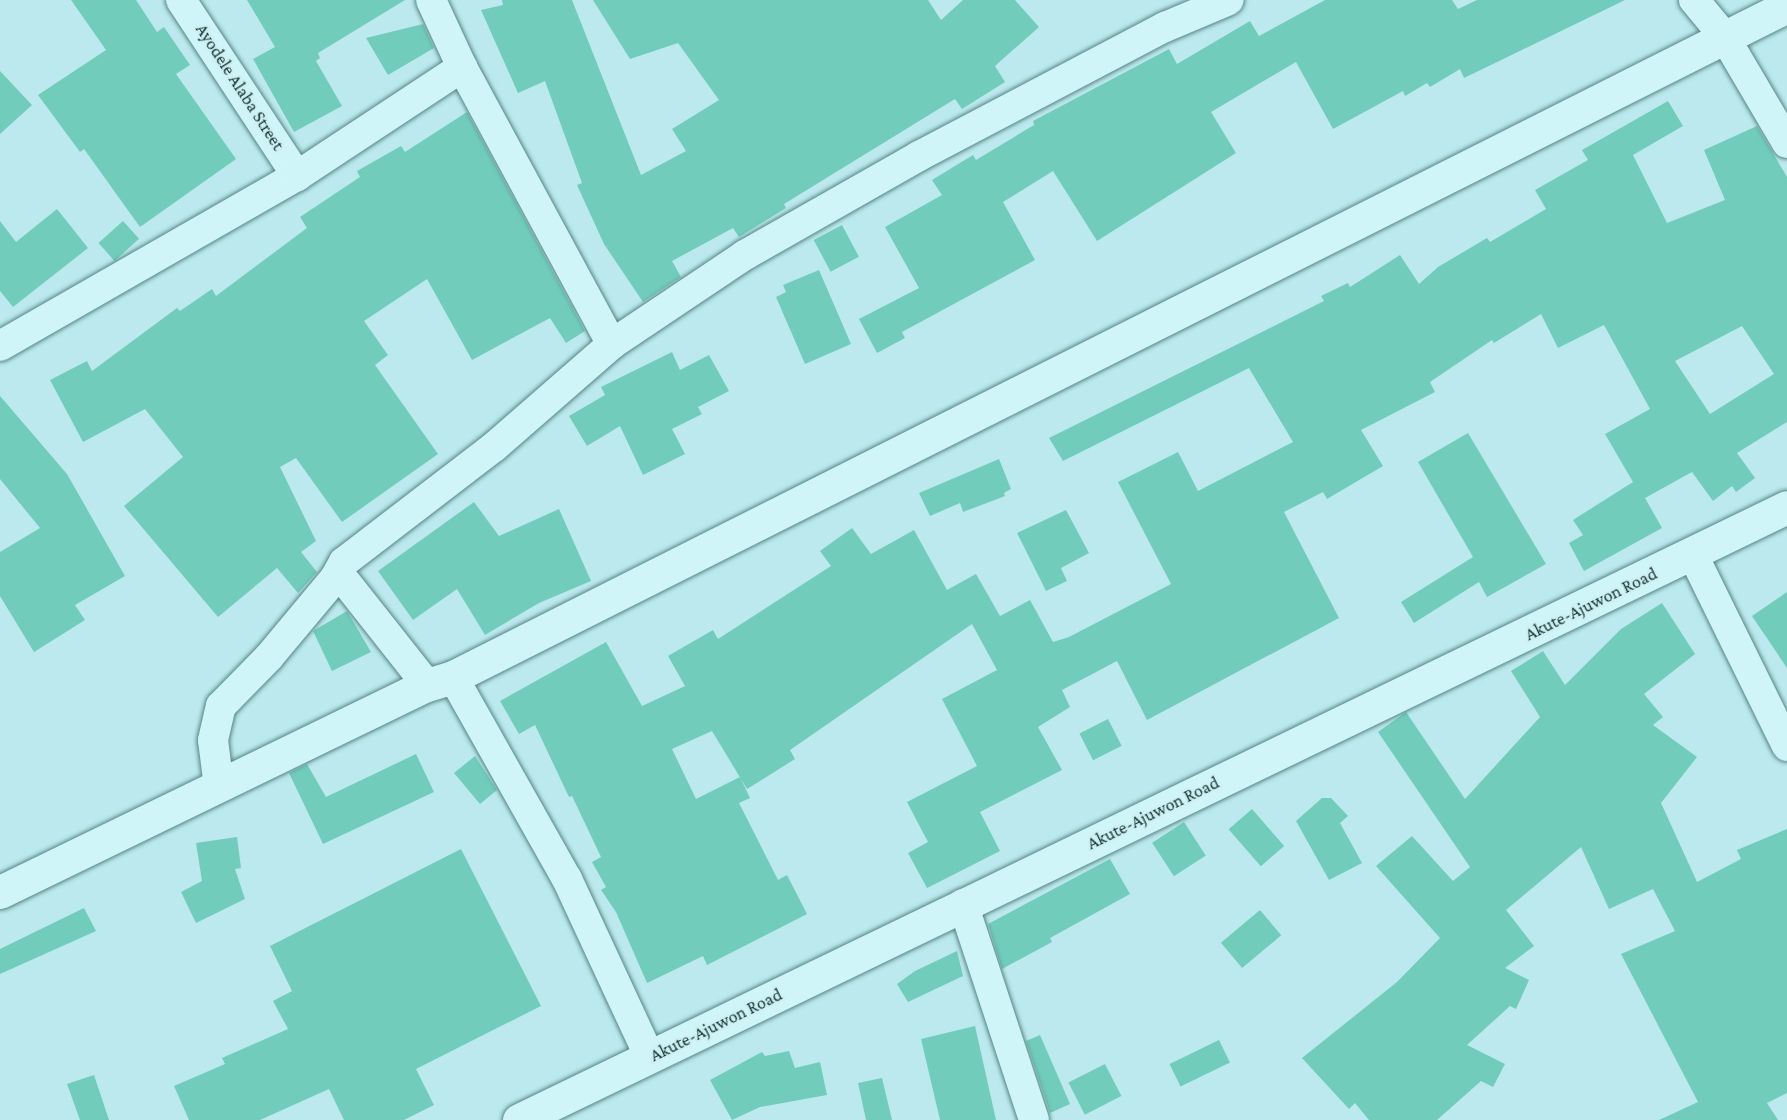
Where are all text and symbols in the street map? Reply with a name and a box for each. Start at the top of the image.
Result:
street label: Ayodele Alaba Street [191,20,289,154]
street label: Akute-Ajuwon Road [1521,563,1661,645]
street label: Akute-Ajuwon Road [1083,772,1223,854]
street label: Akute-Ajuwon Road [646,984,786,1066]

